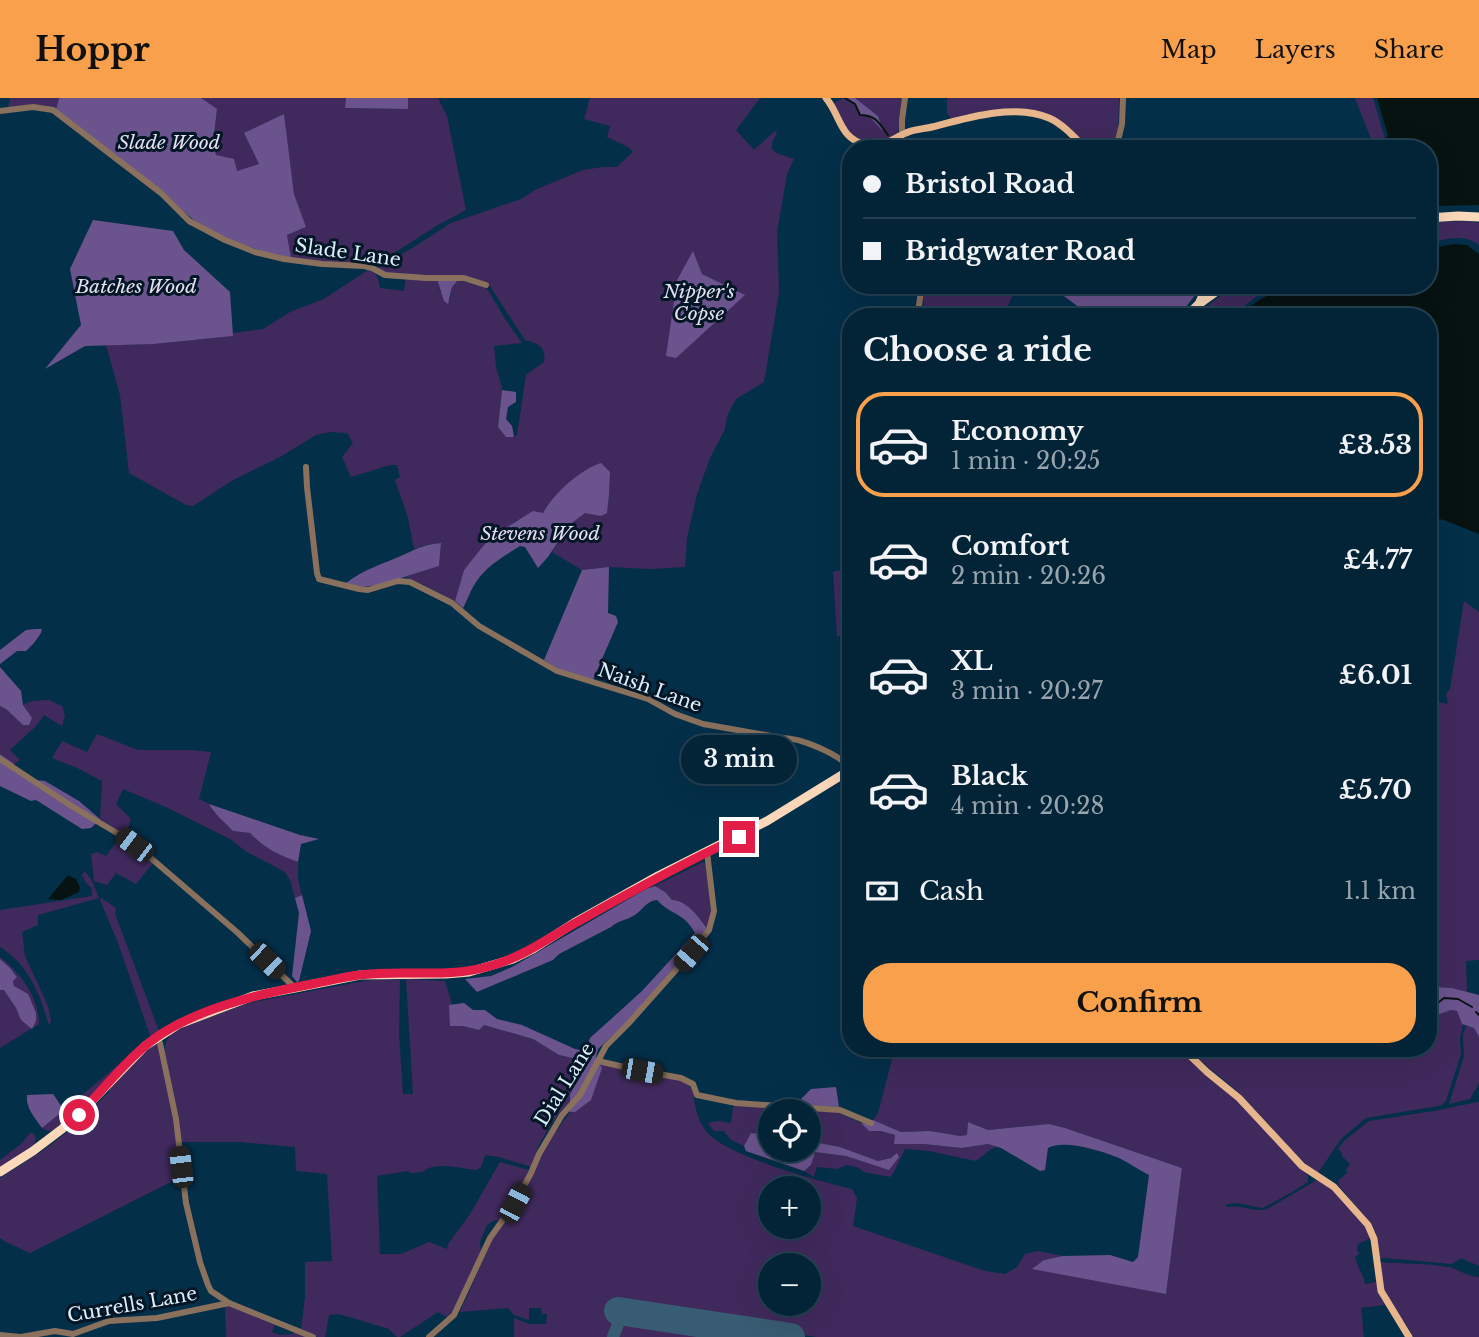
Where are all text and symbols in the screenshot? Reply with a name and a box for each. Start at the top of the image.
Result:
text: Hoppr [35,29,150,70]
text: Map [1161,35,1217,64]
text: Layers [1255,35,1336,64]
text: Share [1374,35,1444,64]
park label: Slade Wood [118,131,221,154]
text: Bristol Road [905,168,1075,200]
street label: Slade Lane [294,234,402,271]
text: Bridgwater Road [905,235,1135,267]
park label: Batches Wood [74,275,197,298]
park label: Nipper's Copse [662,280,735,325]
text: Choose a ride [863,330,1092,370]
icon: car [867,413,930,476]
text: Economy [951,415,1084,447]
text: £3.53 [1338,429,1412,461]
text: 1 min · 20:25 [951,447,1100,475]
park label: Stevens Wood [480,522,601,545]
icon: car [867,528,930,591]
text: Comfort [951,530,1069,562]
text: £4.77 [1343,544,1412,576]
text: 2 min · 20:26 [951,562,1106,590]
icon: car [867,643,930,706]
text: XL [951,645,993,677]
street label: Naish Lane [595,658,705,717]
text: £6.01 [1339,659,1412,691]
text: 3 min · 20:27 [951,677,1103,705]
callout: 3 min [681,736,797,784]
text: 3 min [703,745,775,773]
icon: car [867,758,930,821]
text: Black [951,760,1028,792]
text: £5.70 [1339,774,1412,806]
text: 4 min · 20:28 [951,792,1104,820]
route end [723,821,755,853]
car [111,824,158,866]
icon: cash [863,872,901,910]
text: Cash [919,875,984,907]
text: 1.1 km [1344,877,1416,905]
car [670,930,713,976]
car [245,939,290,983]
button: Confirm [863,963,1416,1043]
street label: Dial Lane [530,1038,599,1130]
car [620,1057,665,1085]
route start [63,1099,95,1131]
map controls [758,1099,821,1316]
button: locate [758,1099,821,1162]
car [169,1145,194,1189]
button: + [758,1176,821,1239]
car [496,1180,535,1226]
button: − [758,1253,821,1316]
street label: Currells Lane [65,1282,199,1327]

